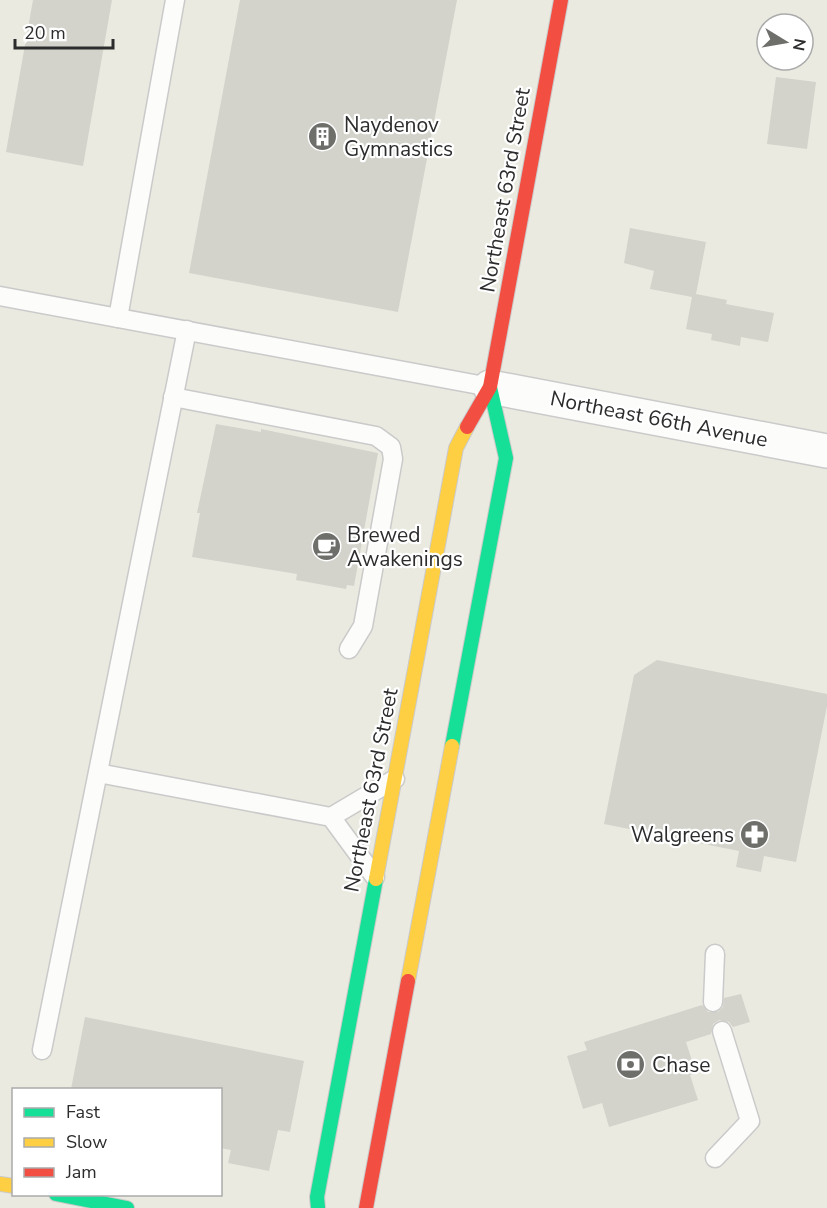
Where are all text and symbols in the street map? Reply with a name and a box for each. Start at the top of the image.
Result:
scale bar [15,12,112,50]
north arrow [755,12,815,72]
text: 20 m [24,21,66,45]
text: N [787,37,811,53]
street label: Northeast 63rd Street [473,85,537,294]
place label: Naydenov Gymnastics [344,111,453,163]
building icon: Naydenov Gymnastics [307,121,339,153]
street label: Northeast 66th Avenue [548,384,770,454]
place label: Brewed Awakenings [347,521,463,573]
cafe icon: Brewed Awakenings [310,531,342,563]
street label: Northeast 63rd Street [337,685,405,894]
pharmacy icon: Walgreens [739,819,771,851]
place label: Walgreens [631,821,734,849]
bank icon: Chase [615,1049,647,1081]
place label: Chase [652,1051,710,1079]
legend [12,1088,222,1196]
text: Fast [66,1100,101,1124]
text: Slow [66,1130,107,1154]
text: Jam [65,1160,97,1184]

